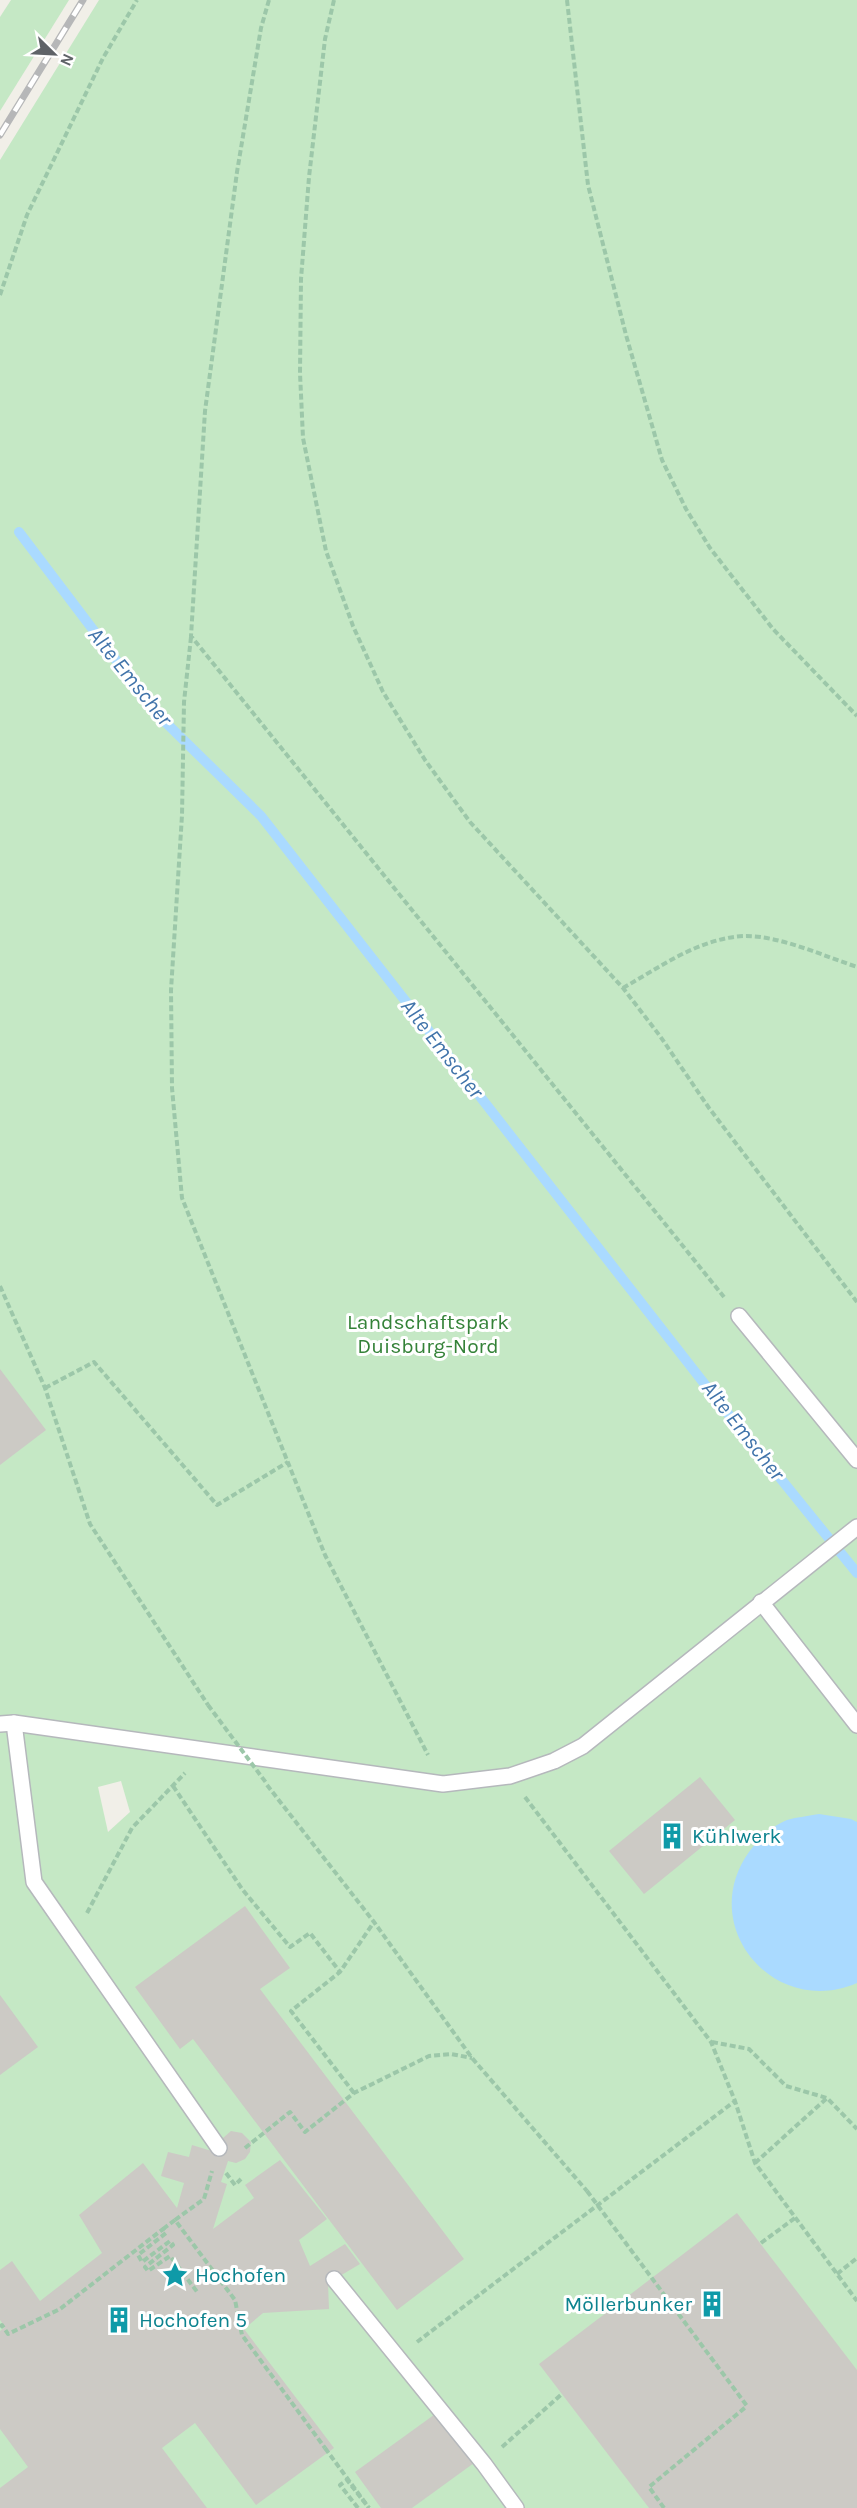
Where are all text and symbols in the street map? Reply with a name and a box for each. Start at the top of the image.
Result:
north arrow [24,24,84,84]
text: N [56,51,78,69]
water label: Alte Emscher [83,622,179,732]
water label: Alte Emscher [395,994,490,1105]
park label: Landschaftspark Duisburg-Nord [347,1310,509,1358]
water label: Alte Emscher [696,1376,791,1487]
building icon: Kühlwerk [657,1821,687,1851]
place label: Kühlwerk [692,1824,782,1848]
place icon: Hochofen [160,2260,190,2290]
place label: Hochofen [195,2263,286,2287]
building icon: Möllerbunker [697,2289,727,2319]
place label: Möllerbunker [565,2292,692,2316]
building icon: Hochofen 5 [104,2305,134,2335]
place label: Hochofen 5 [139,2308,247,2332]

